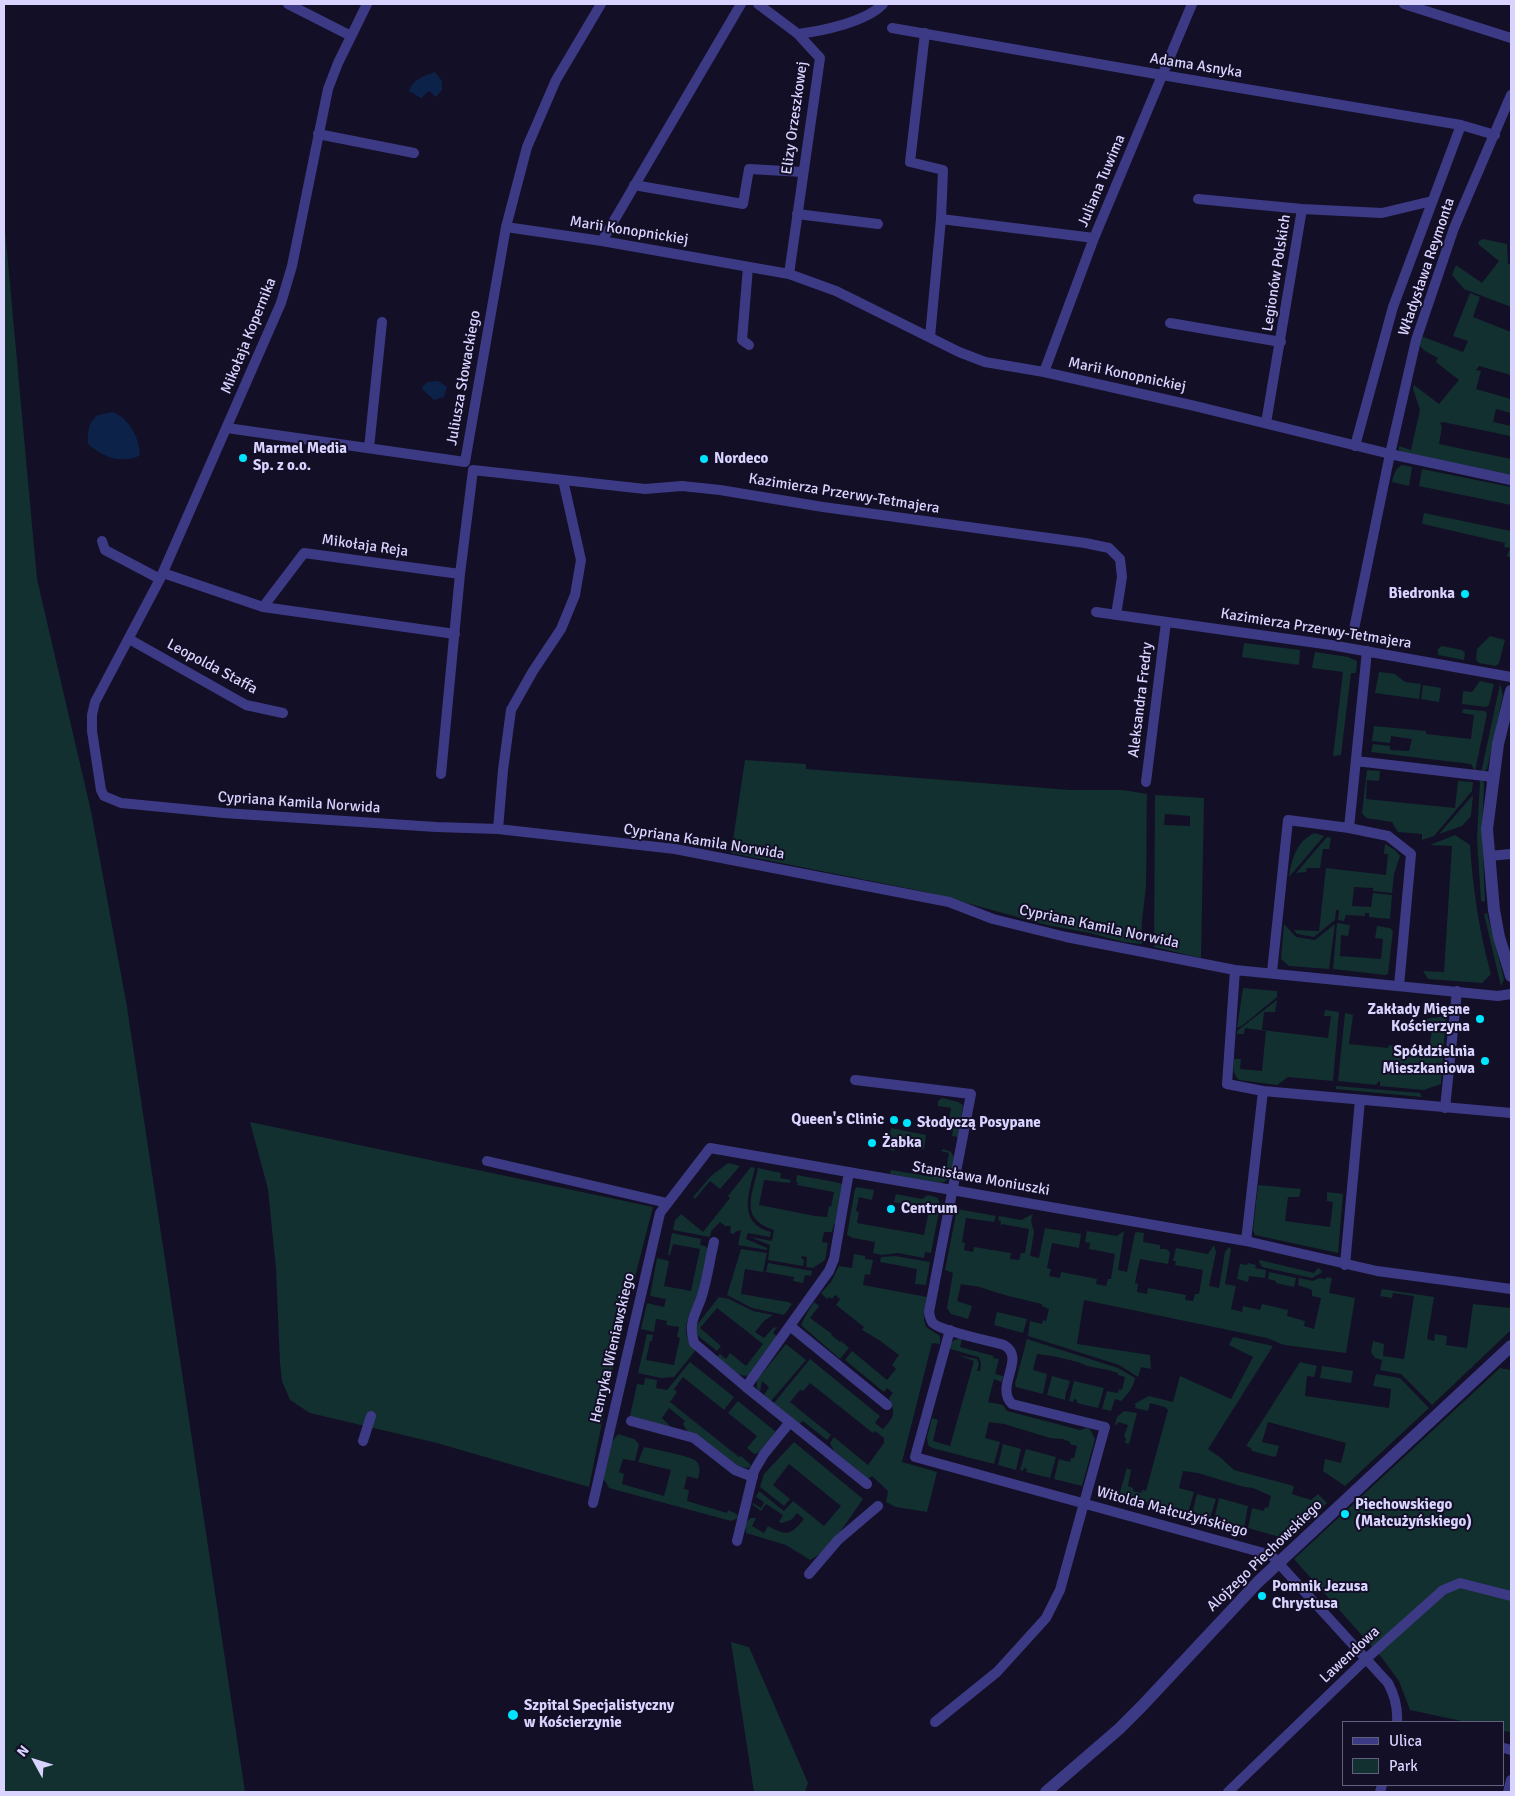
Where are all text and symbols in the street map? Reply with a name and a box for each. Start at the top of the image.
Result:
street label: Adama Asnyka [1149,50,1243,82]
street label: Elizy Orzeszkowej [778,60,812,176]
street label: Juliana Tuwima [1074,132,1130,230]
street label: Władysława Reymonta [1395,196,1459,338]
street label: Marii Konopnickiej [568,213,690,249]
street label: Legionów Polskich [1259,213,1295,333]
street label: Mikołaja Kopernika [217,275,281,397]
street label: Juliusza Słowackiego [443,309,485,447]
street label: Marii Konopnickiej [1067,354,1187,396]
place label: Marmel Media Sp. z o.o. [253,440,347,475]
place label: Nordeco [714,450,768,468]
marker: Marmel Media Sp. z o.o. [237,452,249,464]
marker: Nordeco [698,453,710,465]
street label: Kazimierza Przerwy-Tetmajera [747,470,941,518]
street label: Mikołaja Reja [321,531,409,561]
place label: Biedronka [1388,585,1455,603]
marker: Biedronka [1459,588,1471,600]
street label: Kazimierza Przerwy-Tetmajera [1219,605,1413,653]
street label: Leopolda Staffa [164,636,260,698]
street label: Aleksandra Fredry [1125,641,1157,759]
street label: Cypriana Kamila Norwida [217,788,381,818]
street label: Cypriana Kamila Norwida [622,820,786,864]
street label: Cypriana Kamila Norwida [1017,901,1181,953]
place label: Zakłady Mięsne Kościerzyna [1367,1001,1470,1036]
marker: Zakłady Mięsne Kościerzyna [1474,1013,1486,1025]
place label: Spółdzielnia Mieszkaniowa [1382,1043,1475,1078]
marker: Spółdzielnia Mieszkaniowa [1479,1055,1491,1067]
place label: Queen's Clinic [791,1111,884,1129]
marker: Queen's Clinic [888,1114,900,1126]
place label: Słodyczą Posypane [917,1114,1041,1132]
marker: Słodyczą Posypane [901,1117,913,1129]
place label: Żabka [882,1134,922,1152]
marker: Żabka [866,1137,878,1149]
street label: Stanisława Moniuszki [911,1158,1051,1200]
place label: Centrum [901,1200,958,1218]
marker: Centrum [885,1203,897,1215]
street label: Henryka Wieniawskiego [587,1271,639,1425]
street label: Witolda Małcużyńskiego [1094,1483,1250,1541]
street label: Alojzego Piechowskiego [1204,1496,1326,1616]
place label: Piechowskiego (Małcużyńskiego) [1355,1496,1472,1531]
marker: Piechowskiego (Małcużyńskiego) [1339,1508,1351,1520]
place label: Pomnik Jezusa Chrystusa [1272,1578,1368,1613]
marker: Pomnik Jezusa Chrystusa [1256,1590,1268,1602]
street label: Lawendowa [1316,1623,1384,1687]
place label: Szpital Specjalistyczny w Kościerzynie [524,1697,674,1732]
marker: Szpital Specjalistyczny w Kościerzynie [506,1708,520,1722]
legend [1342,1721,1505,1786]
text: Ulica [1389,1732,1422,1750]
north arrow [10,1736,60,1786]
text: N [13,1742,33,1760]
text: Park [1389,1757,1418,1775]

